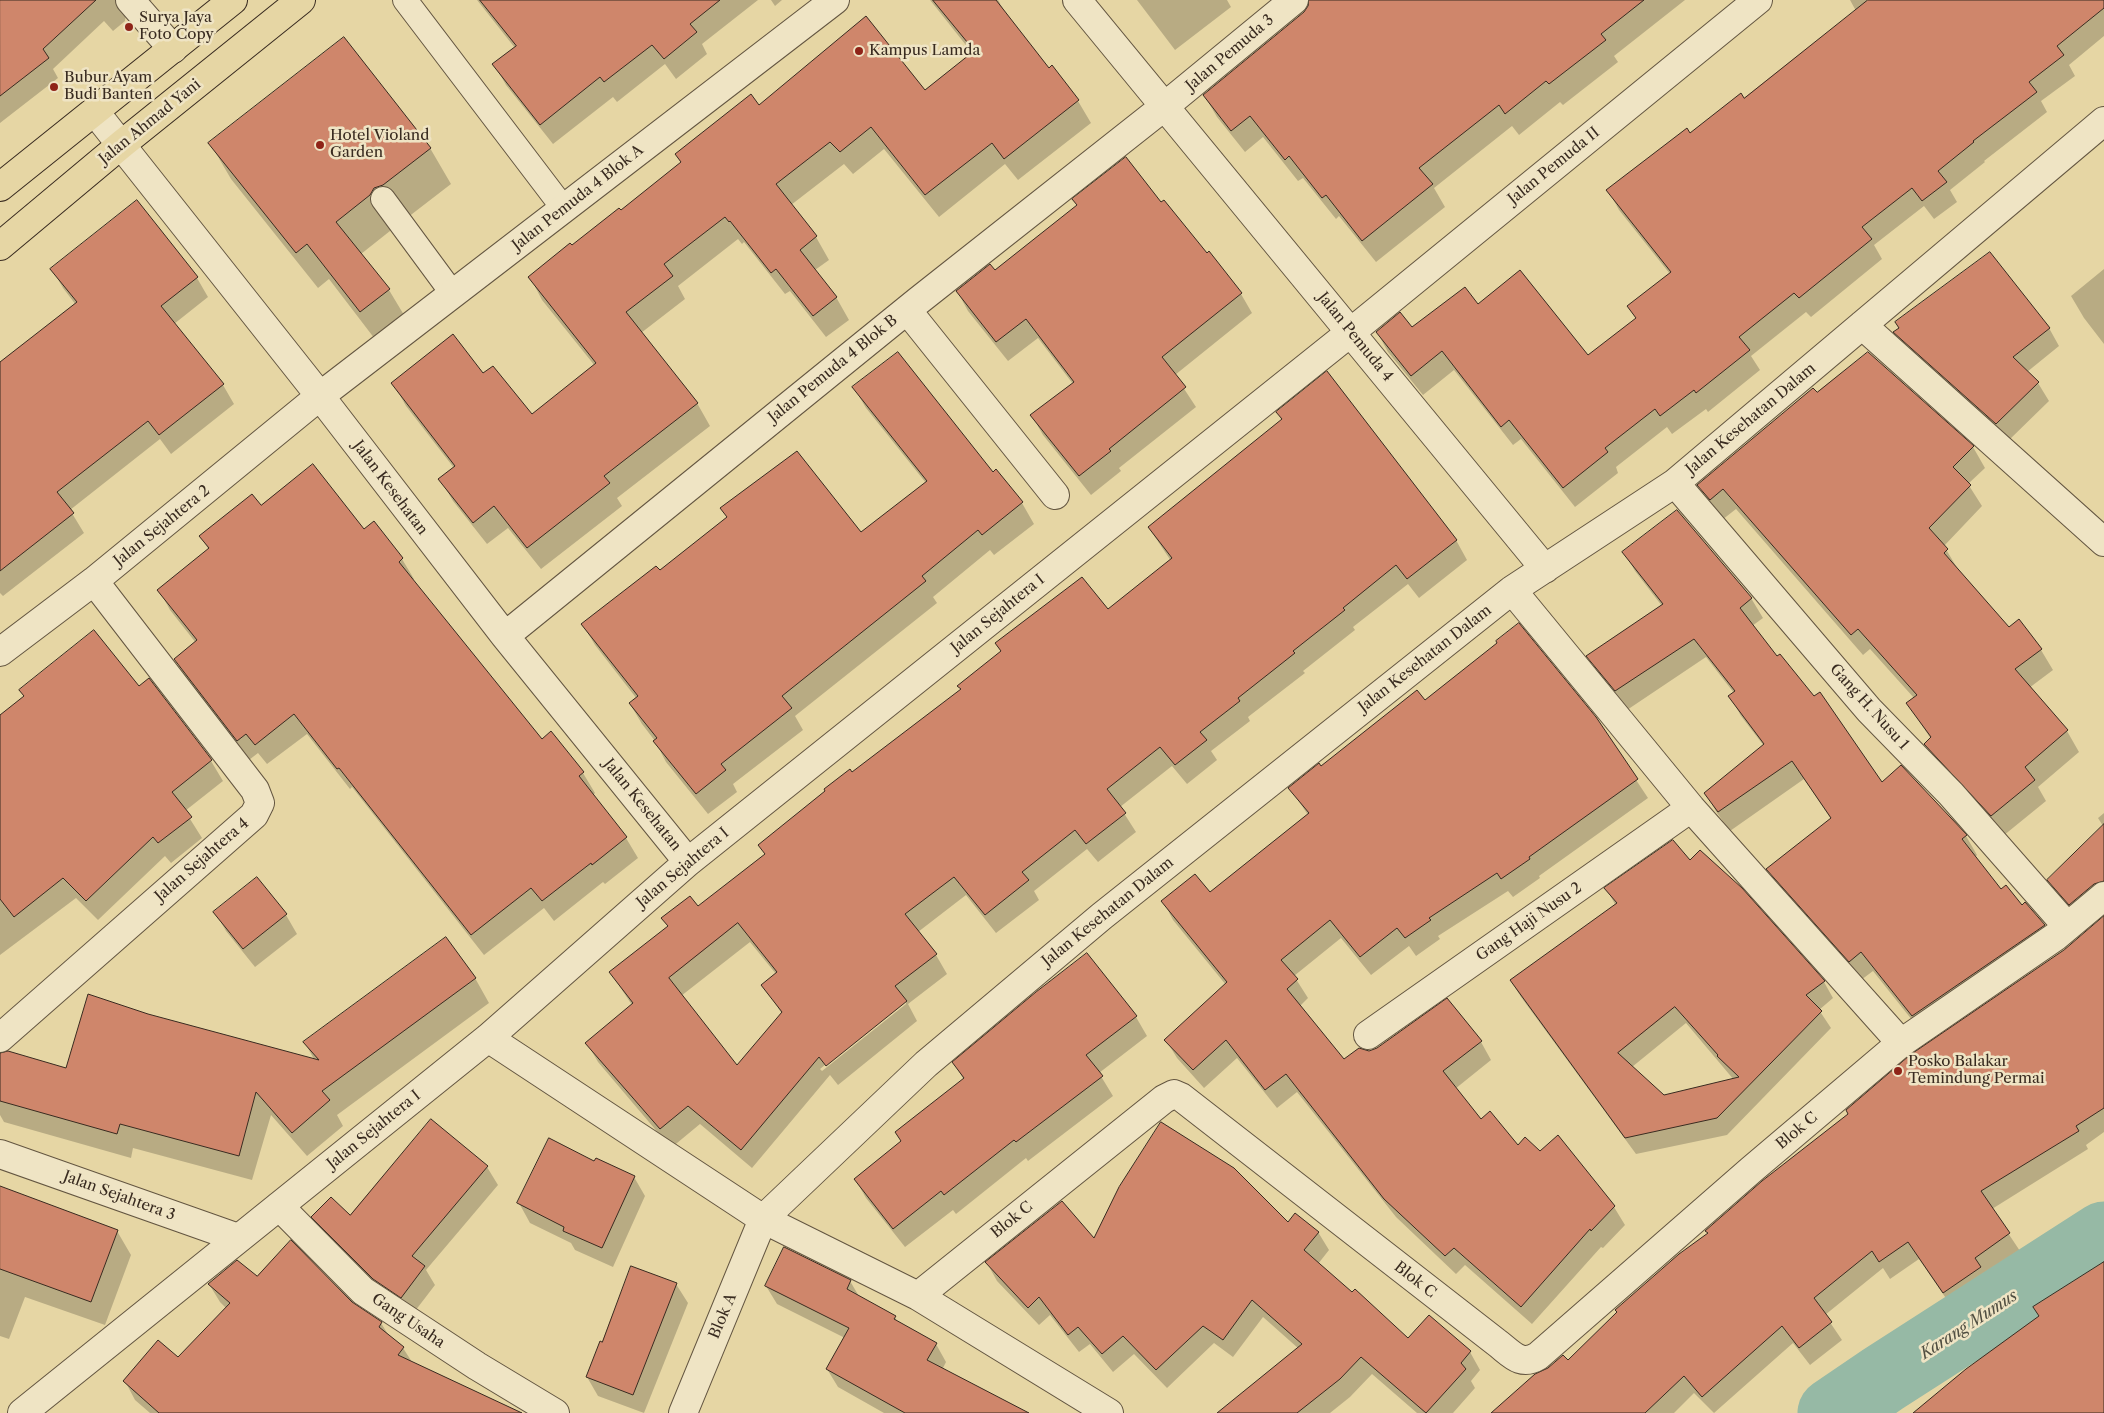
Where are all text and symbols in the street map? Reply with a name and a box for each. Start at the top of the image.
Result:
place label: Surya Jaya Foto Copy [139,9,214,44]
street label: Jalan Pemuda 3 [1182,11,1278,95]
marker: Surya Jaya Foto Copy [123,21,135,33]
place label: Kampus Lamda [869,42,980,60]
marker: Kampus Lamda [853,45,865,57]
place label: Bubur Ayam Budi Banten [64,69,152,104]
street label: Jalan Ahmad Yani [96,76,204,168]
marker: Bubur Ayam Budi Banten [48,81,60,93]
street label: Jalan Pemuda II [1505,124,1603,208]
place label: Hotel Violand Garden [330,127,429,162]
marker: Hotel Violand Garden [314,139,326,151]
street label: Jalan Pemuda 4 Blok A [509,141,647,255]
street label: Jalan Pemuda 4 [1314,289,1396,385]
street label: Jalan Pemuda 4 Blok B [765,311,901,427]
street label: Jalan Kesehatan Dalam [1683,359,1819,479]
street label: Jalan Kesehatan [349,437,431,539]
street label: Jalan Sejahtera 2 [110,482,214,570]
street label: Jalan Sejahtera I [948,571,1048,657]
street label: Jalan Kesehatan Dalam [1355,602,1495,716]
street label: Gang H. Nusu 1 [1826,660,1912,754]
street label: Jalan Kesehatan [599,755,685,855]
street label: Jalan Sejahtera 4 [151,814,253,906]
street label: Jalan Sejahtera I [633,824,733,912]
street label: Jalan Kesehatan Dalam [1039,853,1177,971]
street label: Gang Haji Nusu 2 [1473,879,1585,965]
place label: Posko Balakar Temindung Permai [1908,1053,2044,1088]
marker: Posko Balakar Temindung Permai [1892,1065,1904,1077]
street label: Jalan Sejahtera I [324,1087,424,1173]
street label: Blok C [1773,1109,1821,1153]
street label: Jalan Sejahtera 3 [61,1167,177,1225]
street label: Blok C [988,1198,1036,1242]
street label: Blok C [1390,1258,1440,1302]
water label: Karang Mumus [1917,1286,2021,1364]
street label: Gang Usaha [368,1290,448,1352]
street label: Blok A [705,1290,741,1342]

